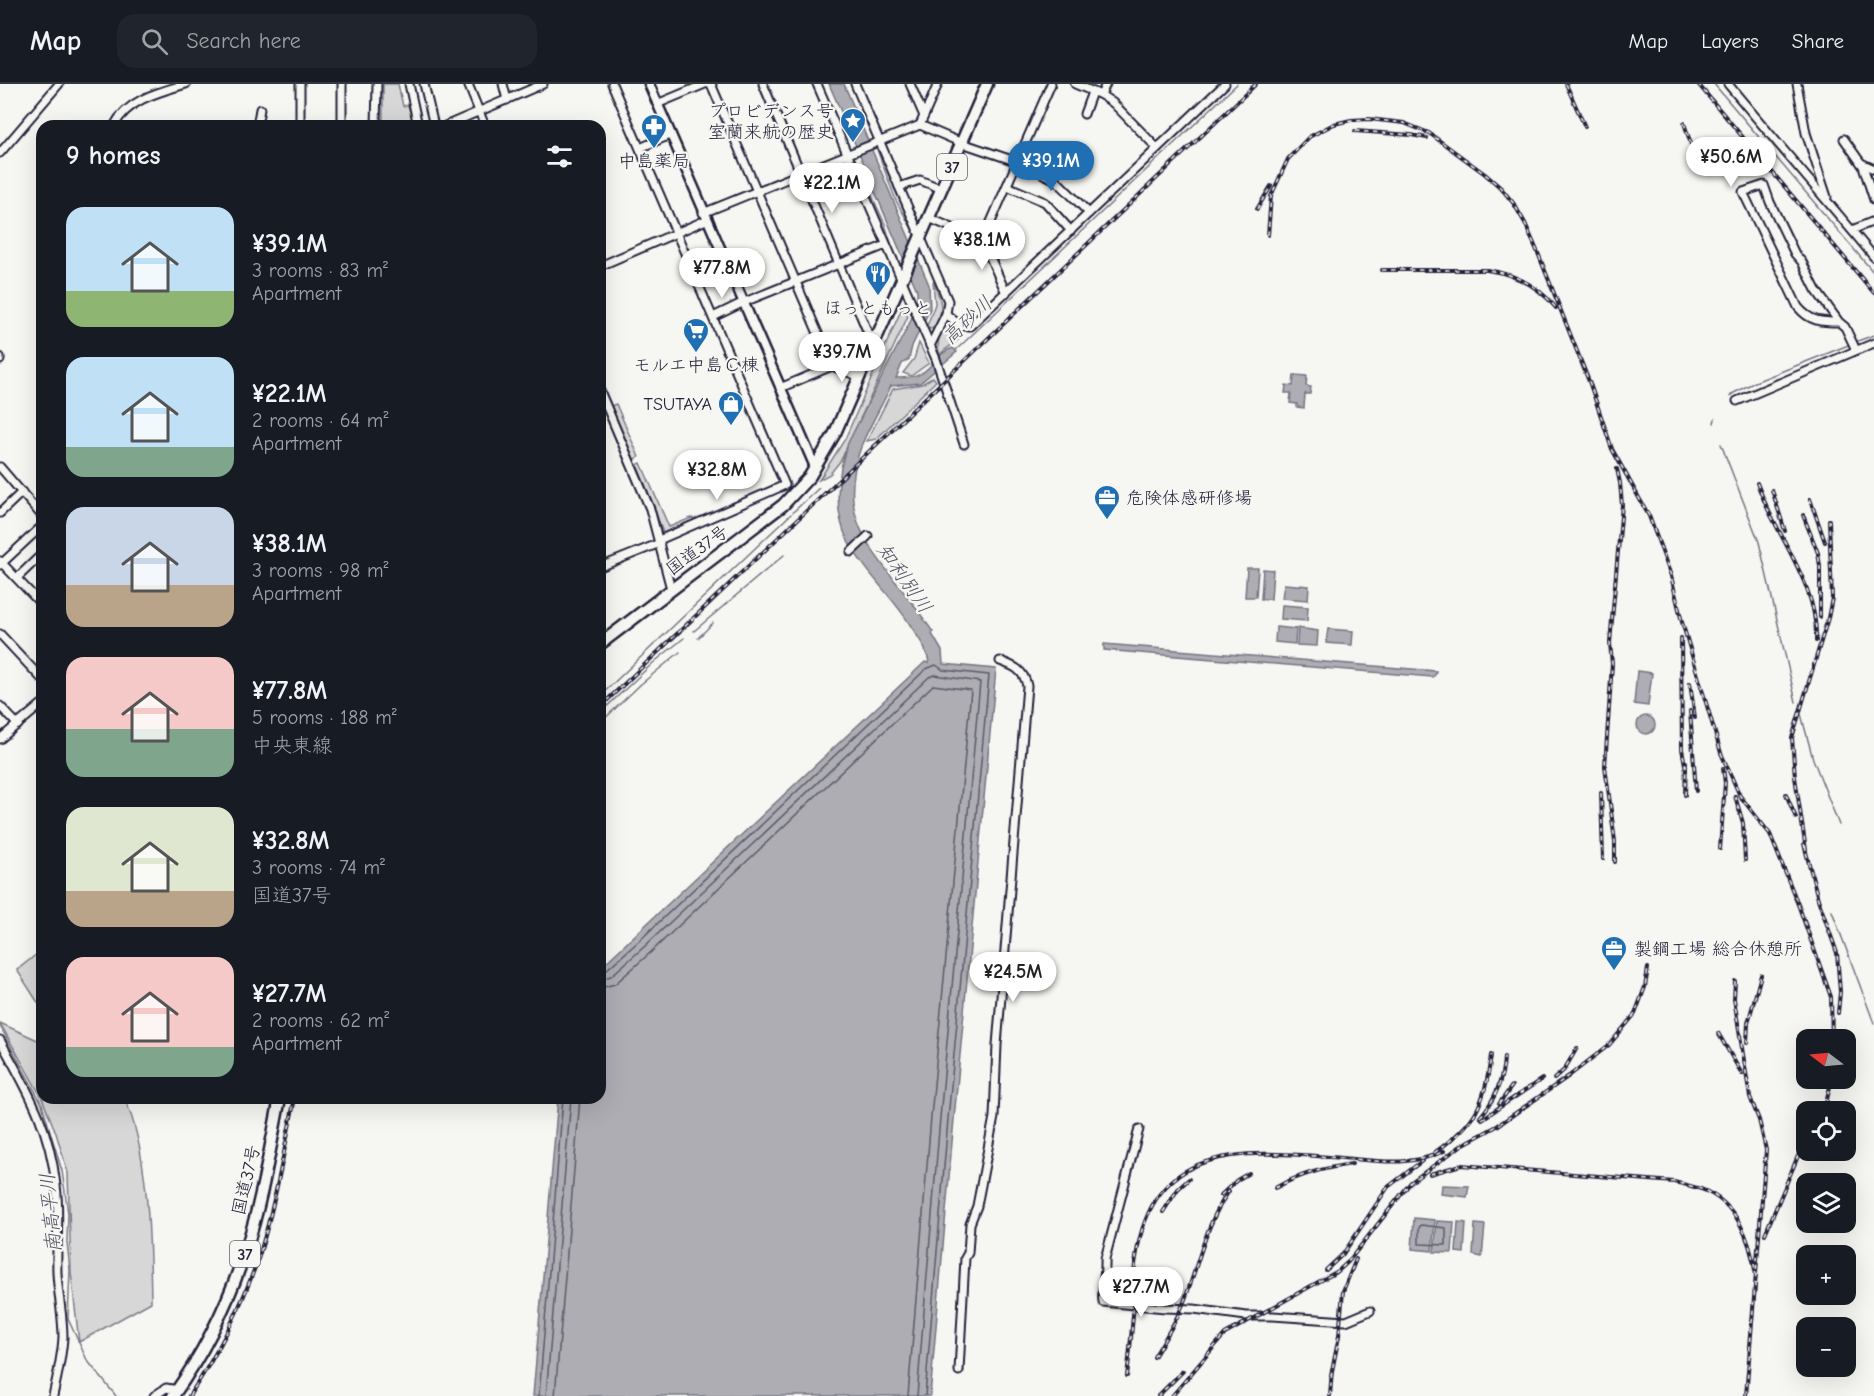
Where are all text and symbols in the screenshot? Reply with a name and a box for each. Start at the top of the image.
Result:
search box [117,14,537,68]
text: Map [30,25,81,57]
icon: search [138,25,171,58]
text: Search here [186,28,301,54]
text: Map [1629,29,1668,53]
text: Layers [1701,29,1759,53]
text: Share [1792,29,1844,53]
place label: プロビデンス号 室蘭来航の歴史 [708,101,834,143]
place icon: プロビデンス号 室蘭来航の歴史 [838,106,868,144]
pharmacy icon: 中島薬局 [639,112,669,150]
pin: ¥50.6M [1682,137,1780,188]
icon: filters [543,140,576,173]
text: 9 homes [66,141,161,171]
pin: ¥39.1M [1002,141,1100,192]
text: ¥50.6M [1700,145,1762,168]
text: ¥39.1M [1022,149,1080,172]
place label: 中島薬局 [618,151,690,172]
road number: 37 [937,154,967,180]
pin: ¥22.1M [783,163,881,214]
text: ¥22.1M [803,171,861,194]
pin: ¥38.1M [933,220,1031,271]
text: ¥38.1M [953,228,1011,251]
text: ¥39.1M [252,229,327,259]
icon: home [114,231,186,303]
pin: ¥77.8M [673,248,771,299]
text: ¥77.8M [693,256,751,279]
text: 3 rooms · 83 m² [252,259,388,282]
restaurant icon: ほっともっと [863,259,893,297]
text: Apartment [252,282,342,305]
water label: 高砂川 [938,291,997,349]
place label: ほっともっと [824,298,932,319]
supermarket icon: モルエ中島Ｃ棟 [681,316,711,354]
pin: ¥39.7M [793,332,891,383]
text: ¥39.7M [813,340,871,363]
place label: モルエ中島Ｃ棟 [633,355,759,376]
text: ¥22.1M [252,379,327,409]
icon: home [114,381,186,453]
shop icon: TSUTAYA [716,389,746,427]
place label: TSUTAYA [644,394,712,415]
text: 2 rooms · 64 m² [252,409,388,432]
text: Apartment [252,432,342,455]
pin: ¥32.8M [668,450,766,501]
text: ¥32.8M [687,458,747,481]
office icon: 危険体感研修場 [1092,483,1122,521]
place label: 危険体感研修場 [1126,488,1252,509]
street label: 国道37号 [662,521,732,580]
text: ¥38.1M [252,529,327,559]
icon: home [114,531,186,603]
water label: 知利別川 [872,539,937,618]
text: 3 rooms · 98 m² [252,559,388,582]
text: Apartment [252,582,342,605]
text: ¥77.8M [252,676,327,706]
icon: home [114,681,186,753]
text: 5 rooms · 188 m² [252,706,397,729]
text: 中央東線 [252,734,332,757]
text: ¥32.8M [252,826,330,856]
icon: home [114,831,186,903]
text: 3 rooms · 74 m² [252,856,385,879]
text: 国道37号 [252,884,332,907]
office icon: 製鋼工場 総合休憩所 [1599,934,1629,972]
place label: 製鋼工場 総合休憩所 [1634,939,1802,960]
pin: ¥24.5M [964,952,1062,1003]
text: ¥24.5M [984,960,1042,983]
text: ¥27.7M [252,979,327,1009]
icon: home [114,981,186,1053]
text: 2 rooms · 62 m² [252,1009,389,1032]
north arrow [1796,1029,1856,1089]
map controls [1796,1029,1856,1377]
text: Apartment [252,1032,342,1055]
button: locate [1796,1101,1856,1161]
street label: 国道37号 [228,1143,265,1217]
water label: 南高平川 [36,1172,65,1254]
button: layers [1796,1173,1856,1233]
road number: 37 [230,1241,260,1267]
button: + [1796,1245,1856,1305]
pin: ¥27.7M [1092,1267,1190,1318]
text: ¥27.7M [1112,1275,1170,1298]
button: − [1796,1317,1856,1377]

